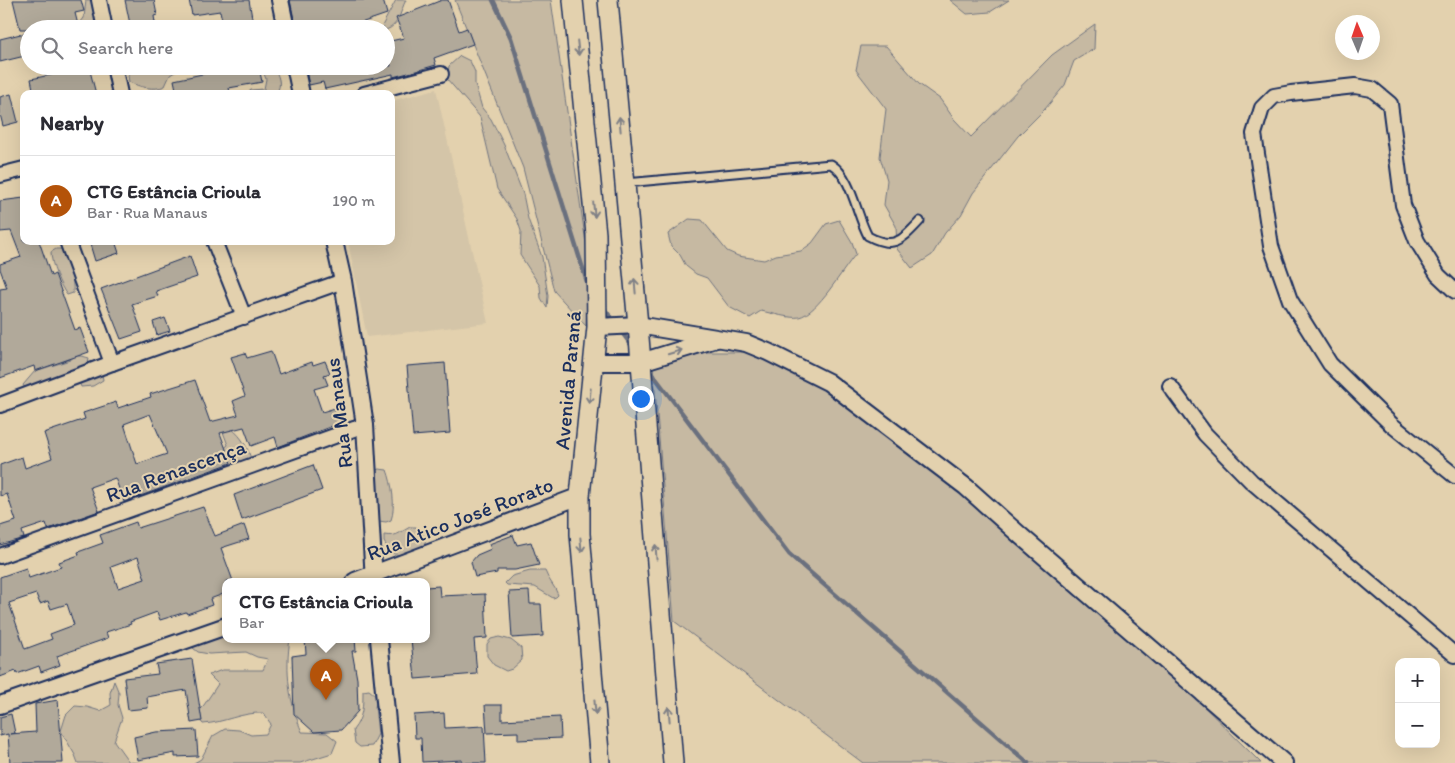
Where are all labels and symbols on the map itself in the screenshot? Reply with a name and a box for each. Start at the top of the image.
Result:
north arrow [1335,15,1380,60]
one-way arrow [573,40,583,56]
one-way arrow [615,116,625,132]
one-way arrow [589,202,599,218]
one-way arrow [630,278,640,294]
street label: Avenida Paraná [549,309,586,451]
one-way arrow [667,346,683,356]
street label: Rua Manaus [319,357,358,470]
your location [628,386,654,412]
one-way arrow [585,387,595,403]
street label: Rua Renascença [102,434,249,507]
street label: Rua Atico José Rorato [363,471,557,566]
one-way arrow [576,537,586,553]
one-way arrow [651,545,660,561]
pin: A [310,659,342,700]
one-way arrow [590,699,600,715]
one-way arrow [664,707,673,723]

